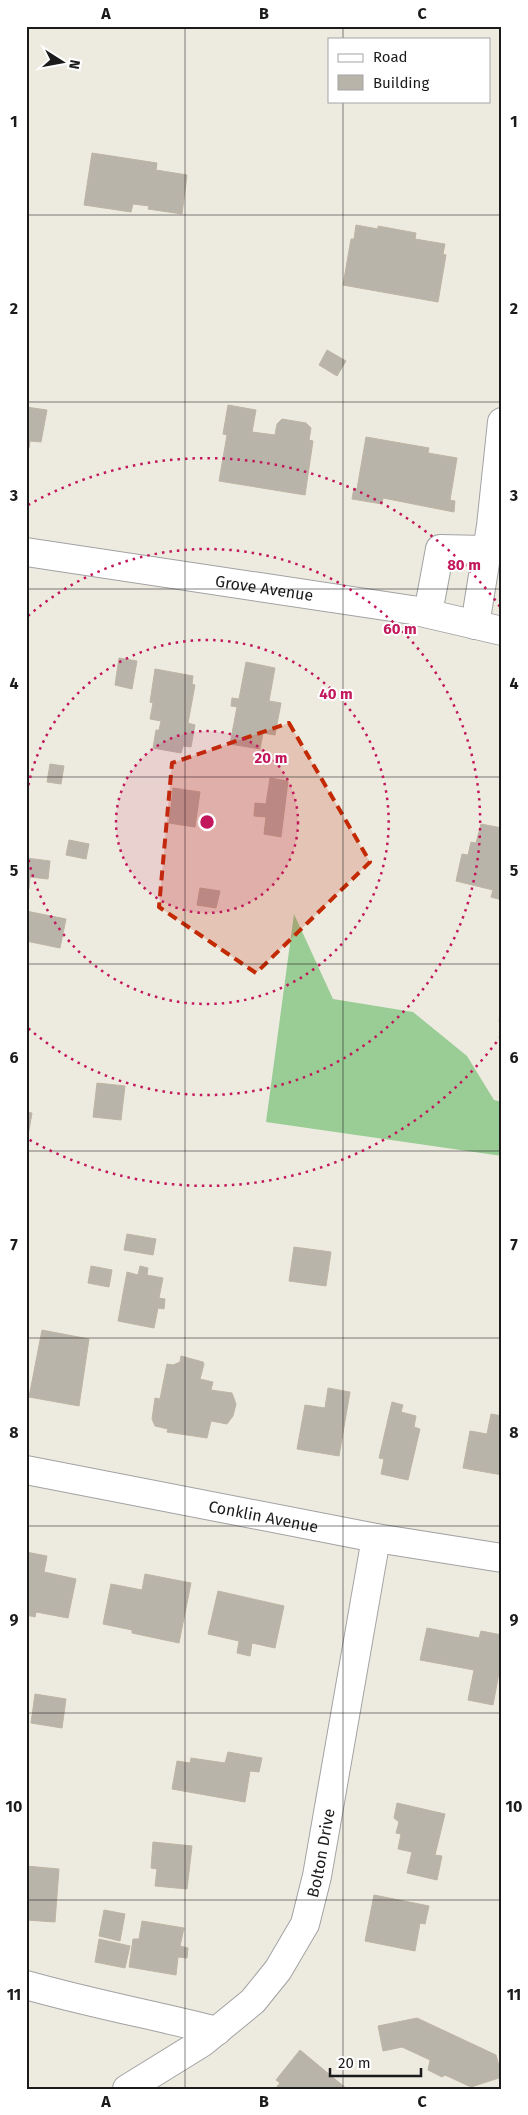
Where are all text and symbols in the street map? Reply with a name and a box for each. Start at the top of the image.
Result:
text: A [100,4,111,23]
text: B [259,4,269,23]
text: C [417,4,427,23]
north arrow [38,38,88,88]
legend [328,38,490,102]
text: Road [373,48,408,66]
text: N [65,58,84,71]
text: Building [373,74,429,92]
text: 1 [10,112,18,131]
text: 1 [510,112,518,131]
text: 2 [10,299,18,318]
text: 2 [510,299,518,318]
text: 3 [9,486,18,505]
text: 3 [509,486,518,505]
text: 80 m [447,556,481,574]
street label: Grove Avenue [214,572,315,605]
text: 60 m [383,620,417,638]
text: 4 [9,674,19,693]
text: 4 [509,674,519,693]
text: 40 m [319,685,353,703]
text: 20 m [255,749,287,767]
centre of rings [198,813,216,831]
text: 5 [10,861,19,880]
text: 5 [510,861,519,880]
text: 6 [9,1048,19,1067]
text: 6 [509,1048,519,1067]
text: 7 [10,1235,18,1254]
text: 7 [510,1235,518,1254]
text: 8 [9,1423,19,1442]
text: 8 [509,1423,519,1442]
street label: Conklin Avenue [207,1497,320,1537]
text: 9 [10,1610,19,1629]
text: 9 [510,1610,519,1629]
text: 10 [6,1797,22,1816]
text: 10 [506,1797,522,1816]
street label: Bolton Drive [303,1807,339,1899]
text: 11 [7,1985,21,2004]
text: 11 [507,1985,521,2004]
scale bar [330,2045,422,2077]
text: 20 m [338,2054,371,2072]
text: A [100,2092,111,2111]
text: B [259,2092,269,2111]
text: C [417,2092,427,2111]

